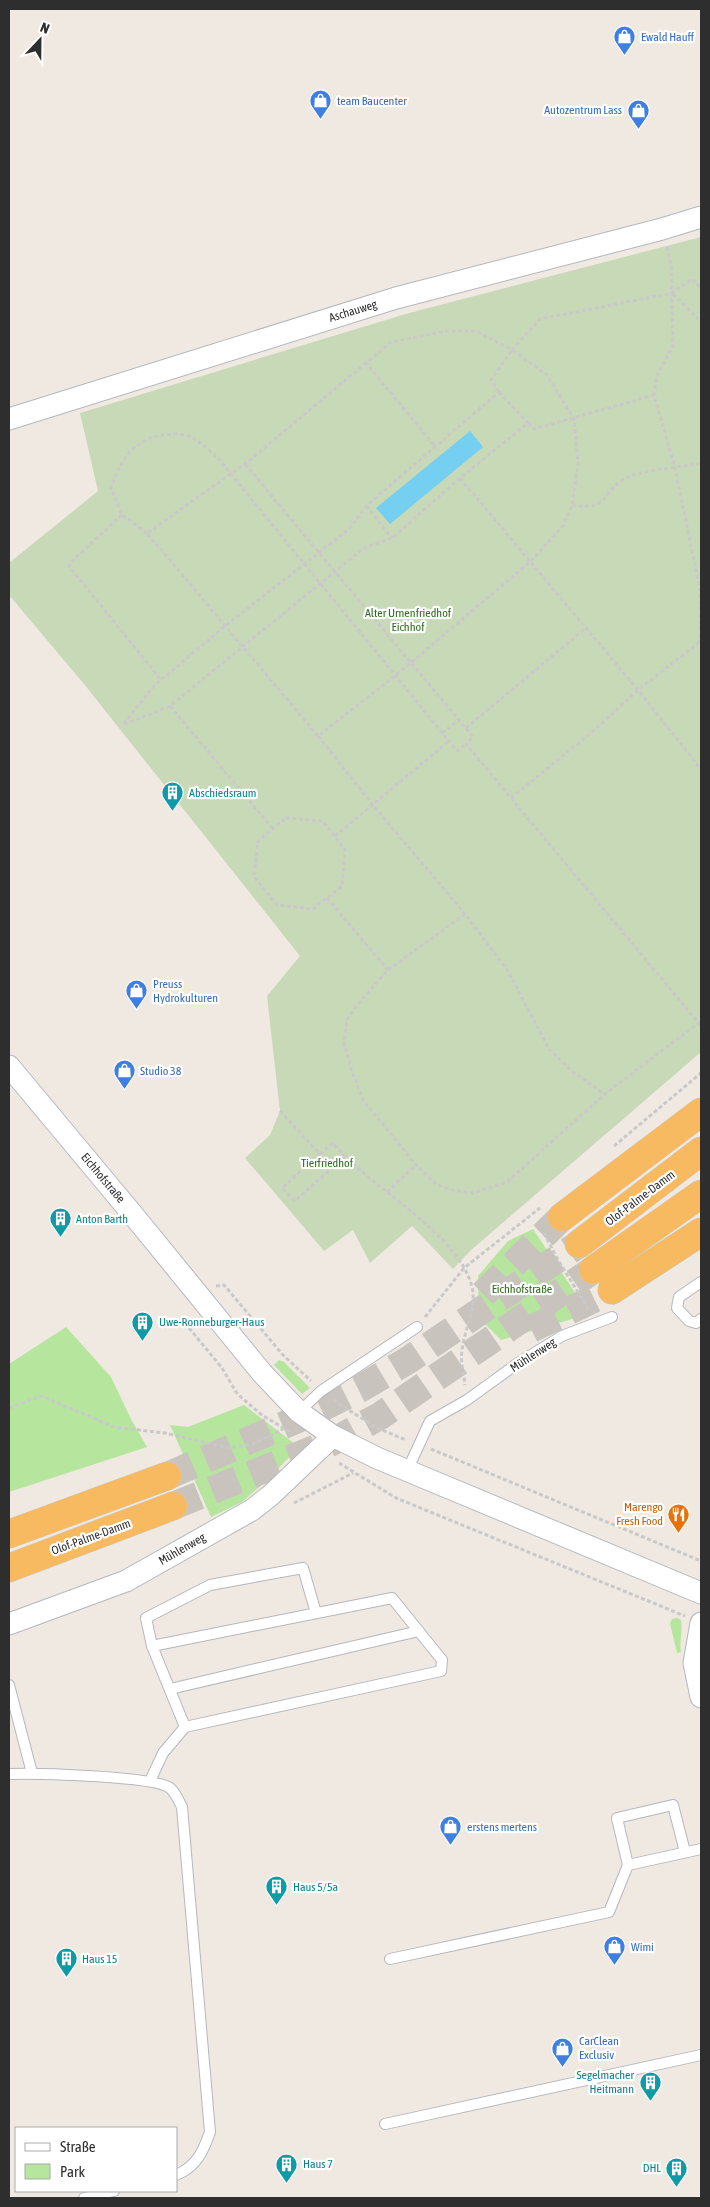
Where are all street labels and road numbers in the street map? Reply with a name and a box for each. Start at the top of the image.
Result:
street label: Aschauweg [327,297,379,325]
street label: Eichhofstraße [78,1150,128,1206]
street label: Olof-Palme-Damm [603,1167,677,1229]
street label: Mühlenweg [508,1335,559,1375]
street label: Olof-Palme-Damm [50,1516,132,1558]
street label: Mühlenweg [156,1530,209,1568]

